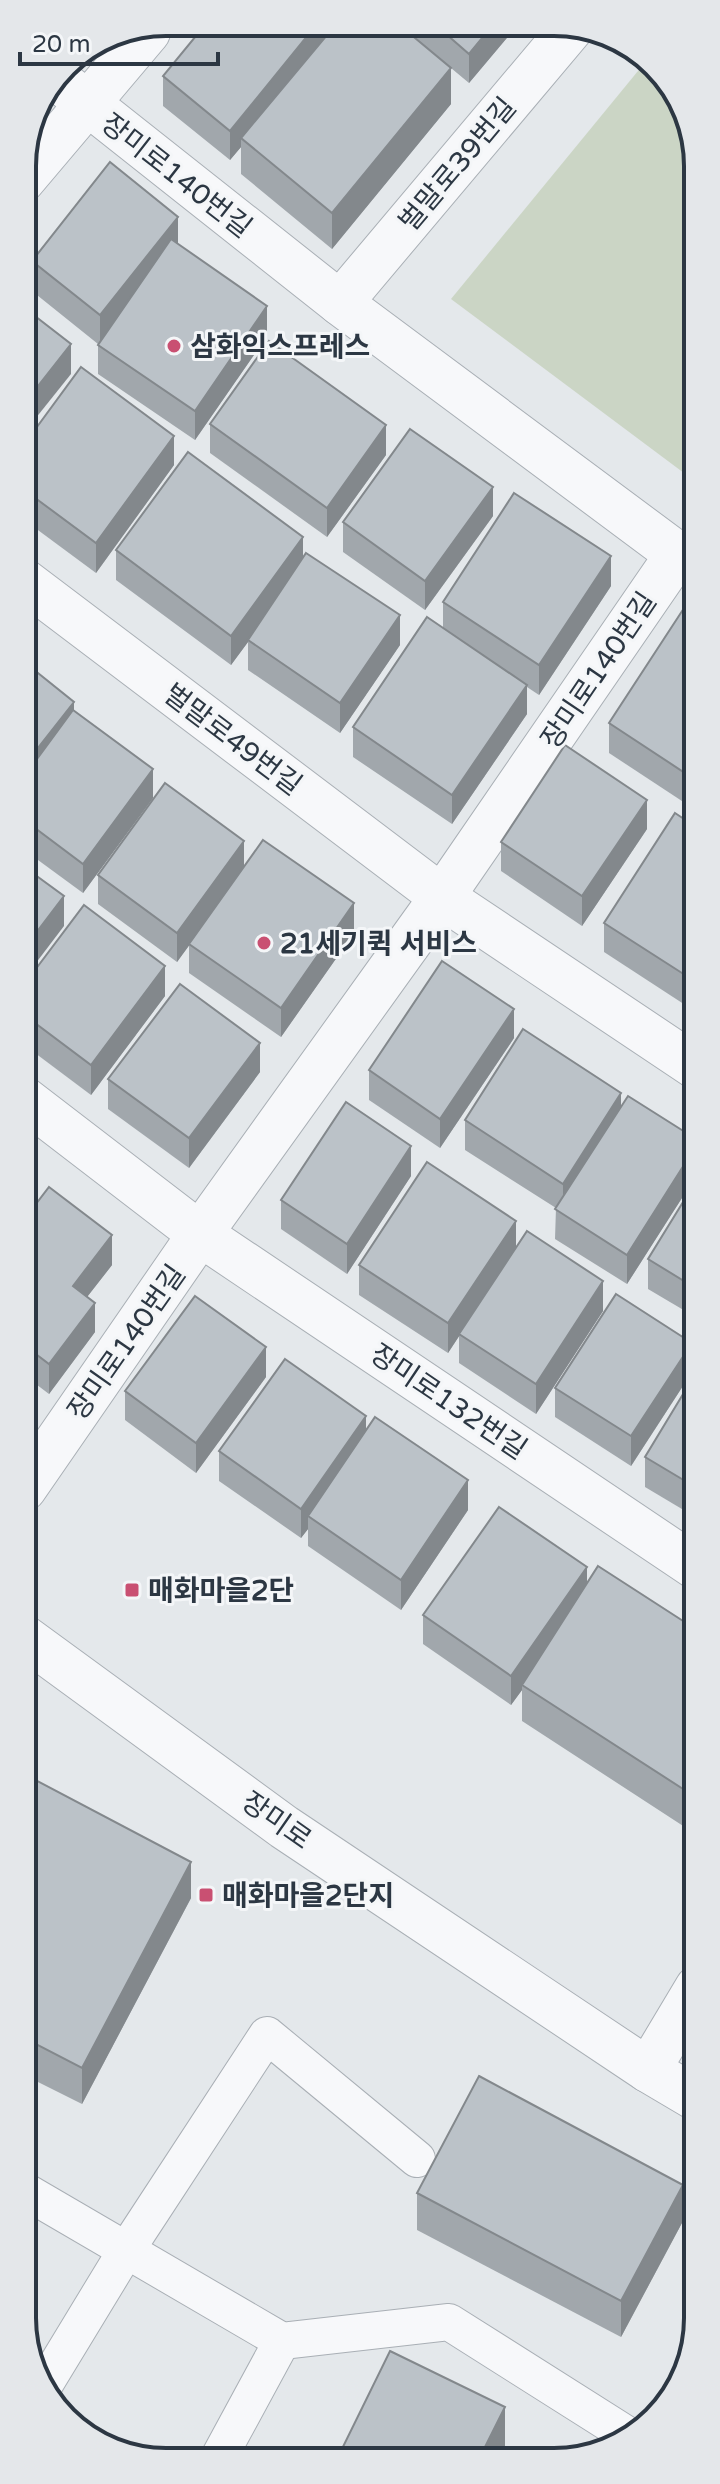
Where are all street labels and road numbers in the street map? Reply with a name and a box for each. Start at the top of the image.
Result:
street label: 벌말로39번길 [392,91,523,238]
street label: 장미로140번길 [94,107,258,245]
street label: 장미로140번길 [534,586,664,755]
street label: 벌말로49번길 [157,677,308,803]
street label: 장미로140번길 [61,1258,193,1427]
street label: 장미로132번길 [364,1337,533,1467]
street label: 장미로 [235,1785,318,1857]

